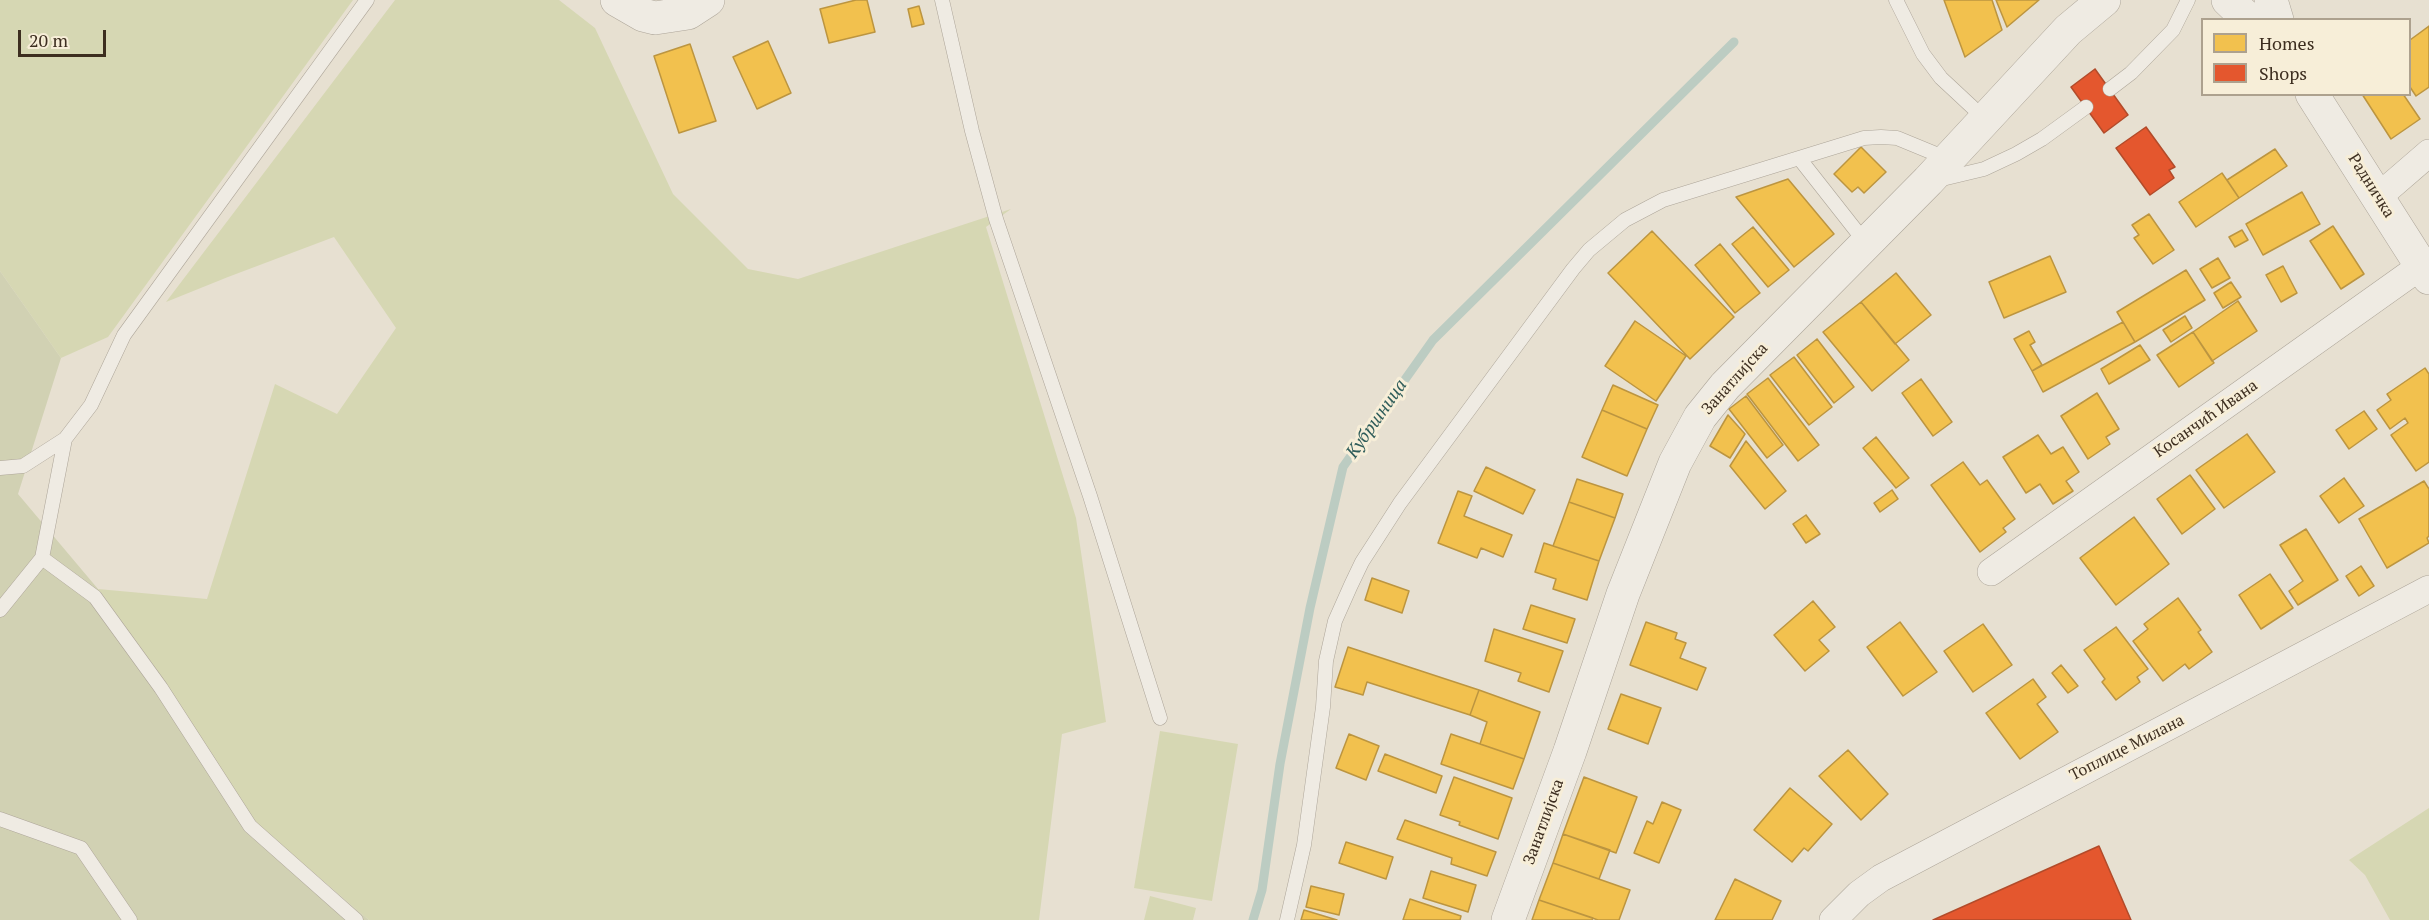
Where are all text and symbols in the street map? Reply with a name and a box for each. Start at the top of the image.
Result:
scale bar [21,18,110,56]
legend [2201,18,2411,96]
text: 20 m [29,28,68,52]
text: Homes [2259,31,2314,55]
text: Shops [2259,61,2307,85]
street label: Радничка [2344,150,2398,222]
street label: Занатлијска [1698,339,1772,419]
water label: Кубршница [1342,376,1412,462]
street label: Косанчић Ивана [2150,376,2262,462]
street label: Топлице Милана [2066,711,2188,785]
street label: Занатлијска [1520,777,1568,867]

